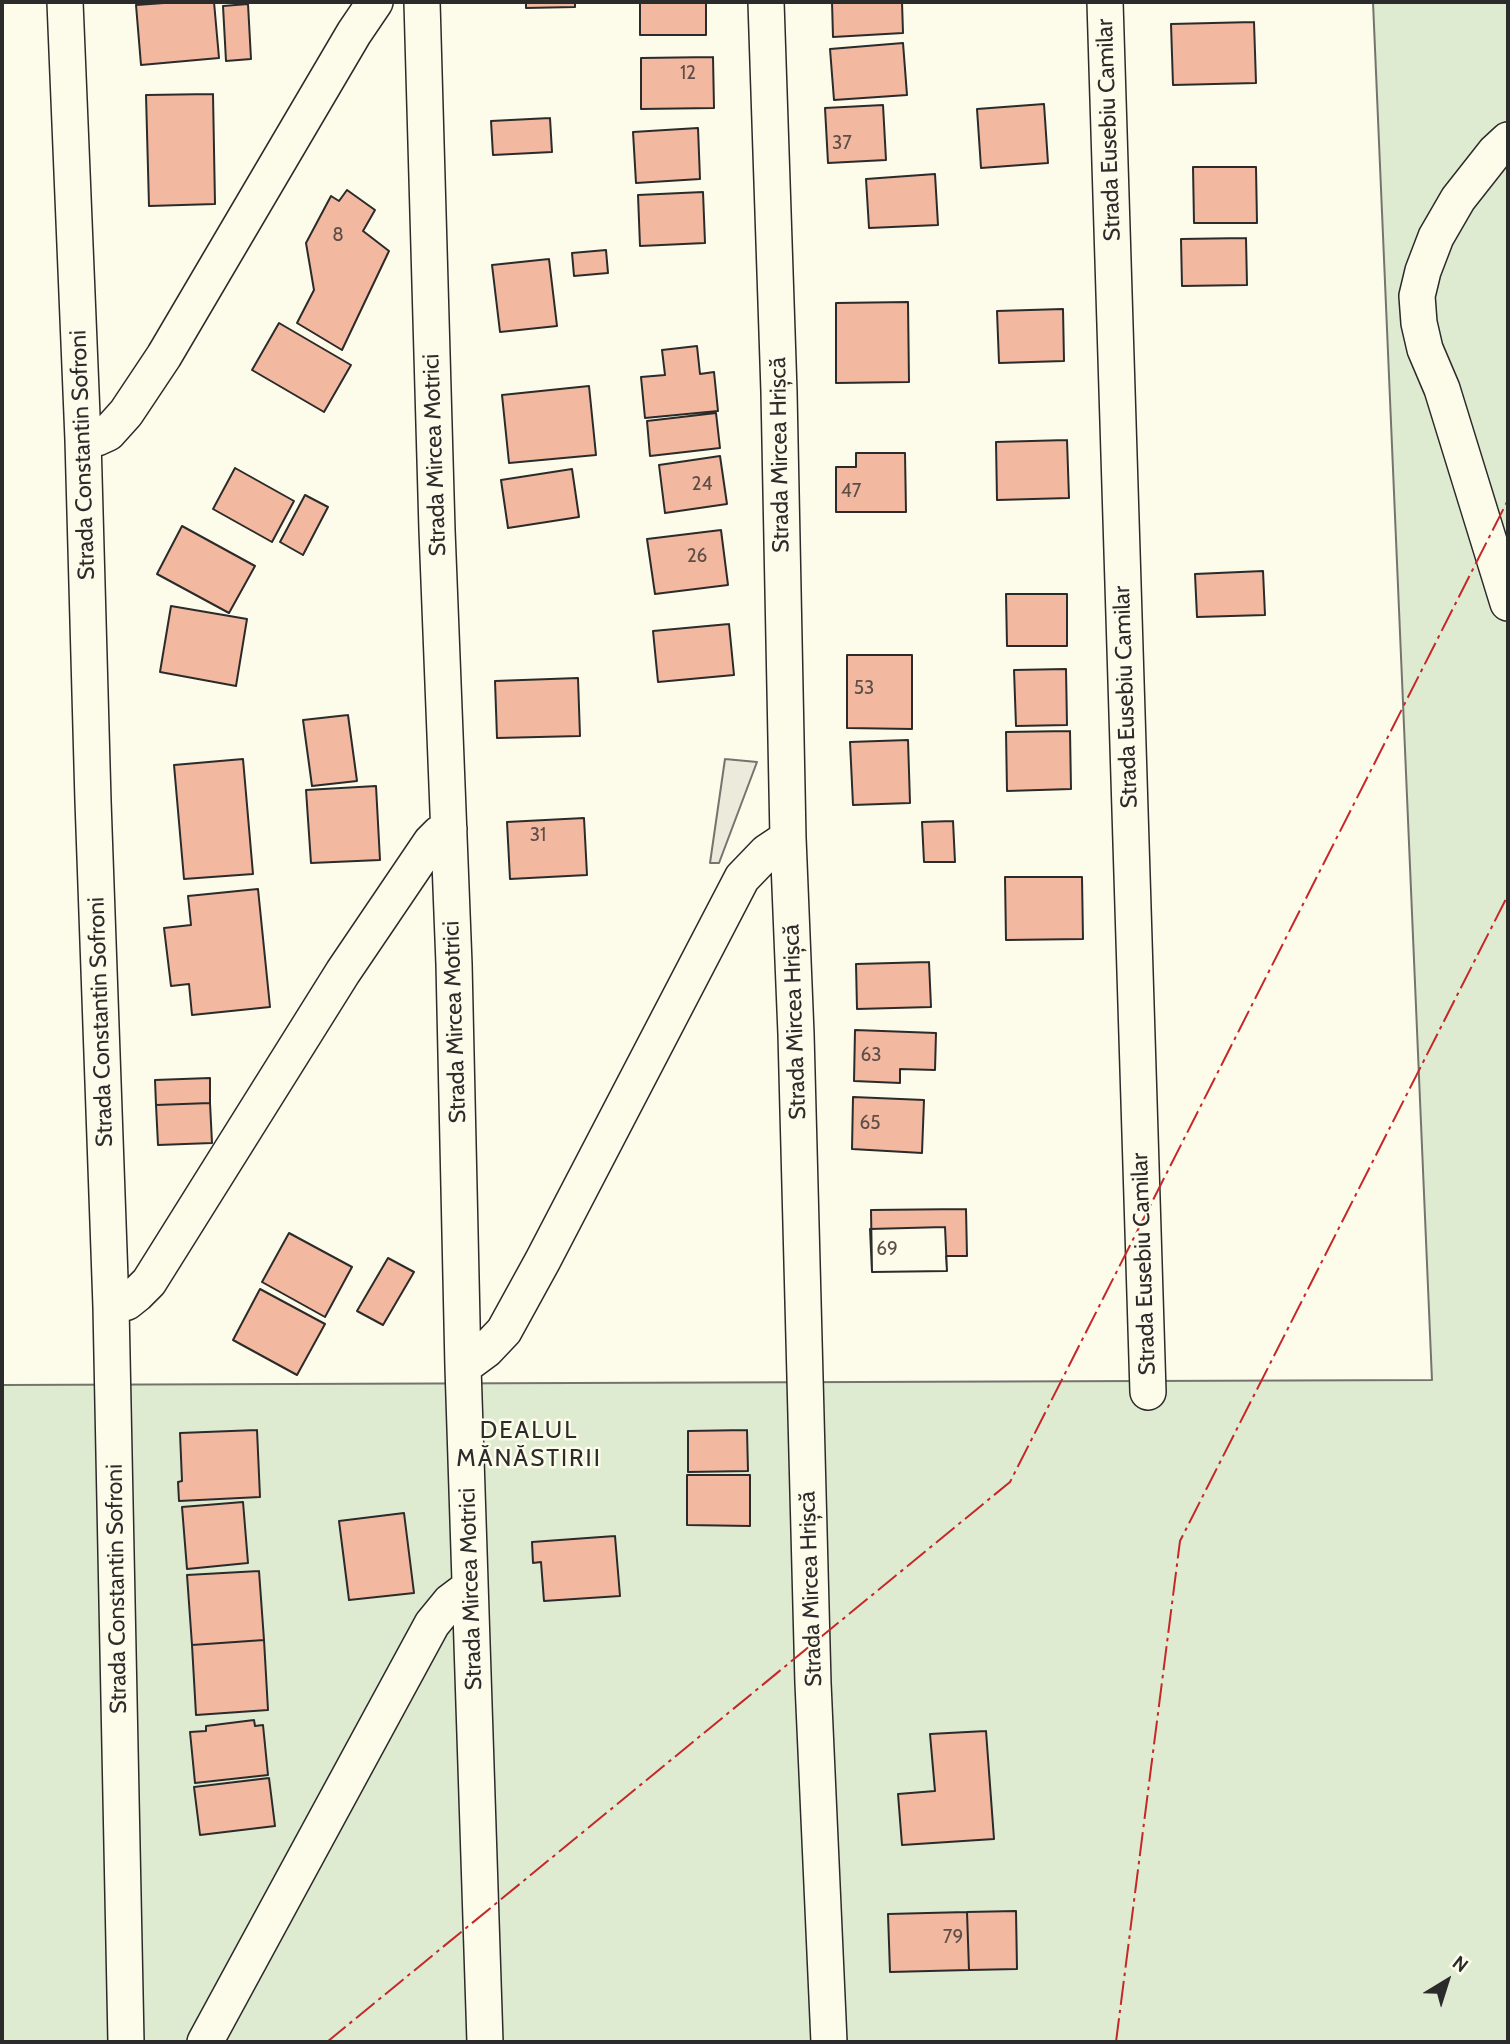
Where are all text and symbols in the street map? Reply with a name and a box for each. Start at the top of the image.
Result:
street label: Strada Eusebiu Camilar [1091,18,1127,242]
house number: 12 [680,62,696,84]
house number: 37 [832,132,852,154]
house number: 8 [332,224,344,246]
street label: Strada Constantin Sofroni [65,330,101,580]
street label: Strada Mircea Motrici [418,353,452,557]
street label: Strada Mircea Hrișcă [764,357,796,553]
house number: 24 [692,473,712,495]
house number: 47 [841,480,861,502]
house number: 26 [687,545,707,567]
street label: Strada Eusebiu Camilar [1108,585,1144,809]
house number: 53 [854,677,874,699]
house number: 31 [530,824,546,846]
street label: Strada Constantin Sofroni [83,897,119,1147]
street label: Strada Mircea Motrici [438,920,472,1124]
street label: Strada Mircea Hrișcă [778,924,812,1120]
house number: 63 [860,1044,882,1066]
house number: 65 [859,1112,881,1134]
street label: Strada Eusebiu Camilar [1126,1152,1162,1376]
house number: 69 [876,1238,898,1260]
district label: DEALUL MĂNĂSTIRII [457,1417,601,1473]
street label: Strada Constantin Sofroni [101,1464,133,1714]
street label: Strada Mircea Motrici [454,1487,488,1691]
street label: Strada Mircea Hrișcă [794,1491,828,1687]
house number: 79 [943,1926,963,1948]
north arrow [1412,1946,1482,2016]
text: N [1448,1951,1473,1977]

